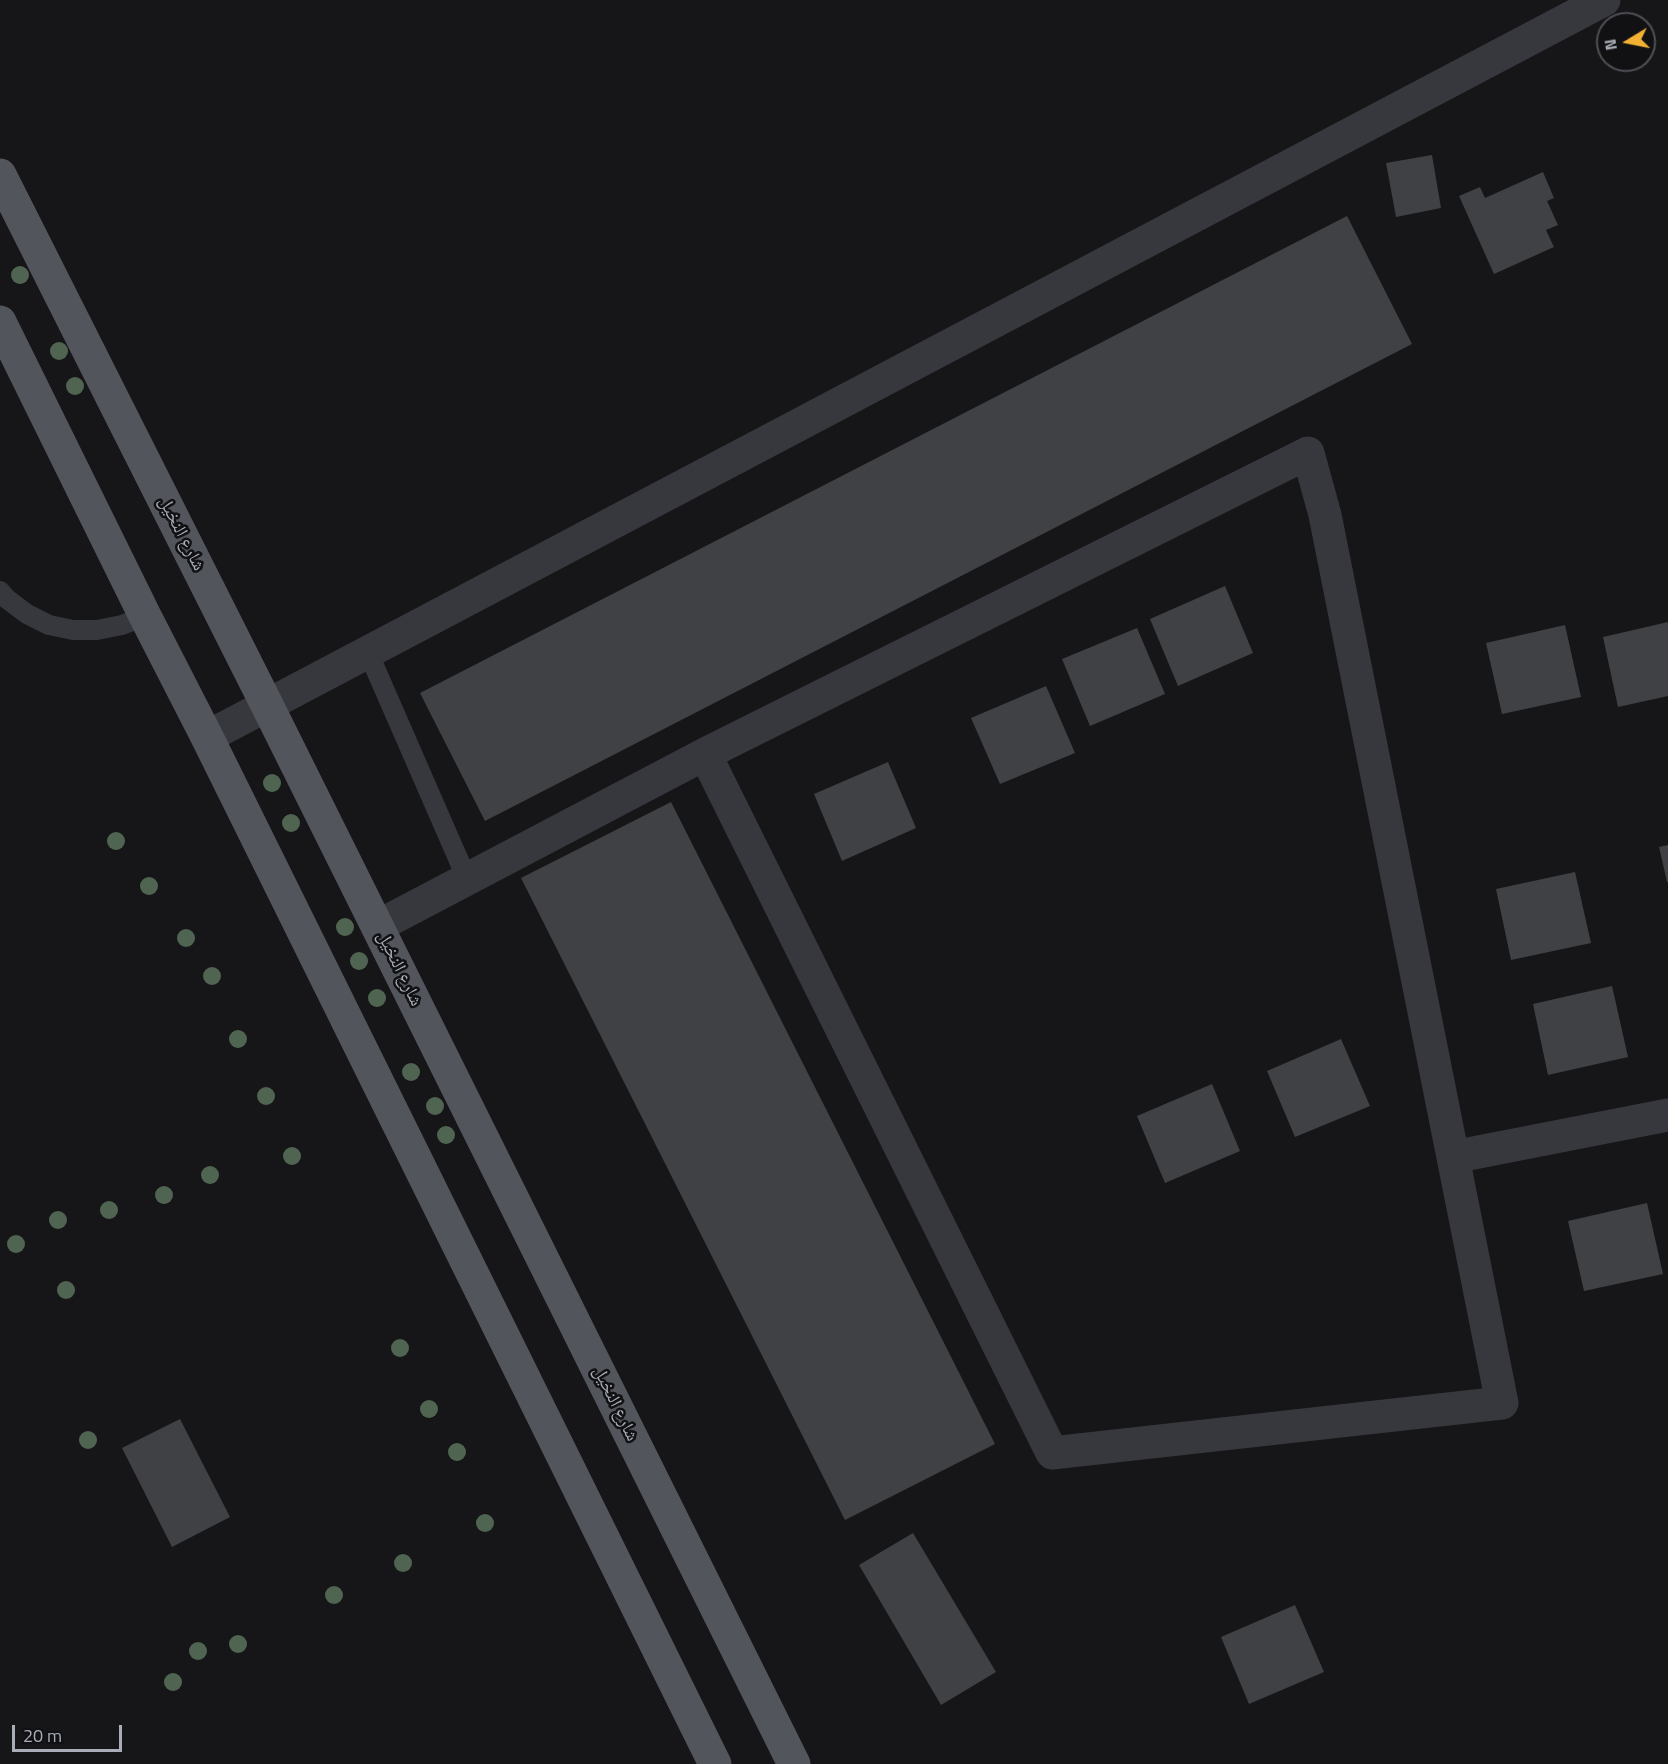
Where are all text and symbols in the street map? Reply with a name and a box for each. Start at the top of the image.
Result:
north arrow [1596,12,1656,72]
text: N [1597,37,1623,52]
street label: شارع النخيل [153,493,209,575]
street label: شارع النخيل [372,928,426,1010]
street label: شارع النخيل [588,1363,642,1445]
scale bar [15,1713,124,1751]
text: 20 m [23,1722,62,1749]

